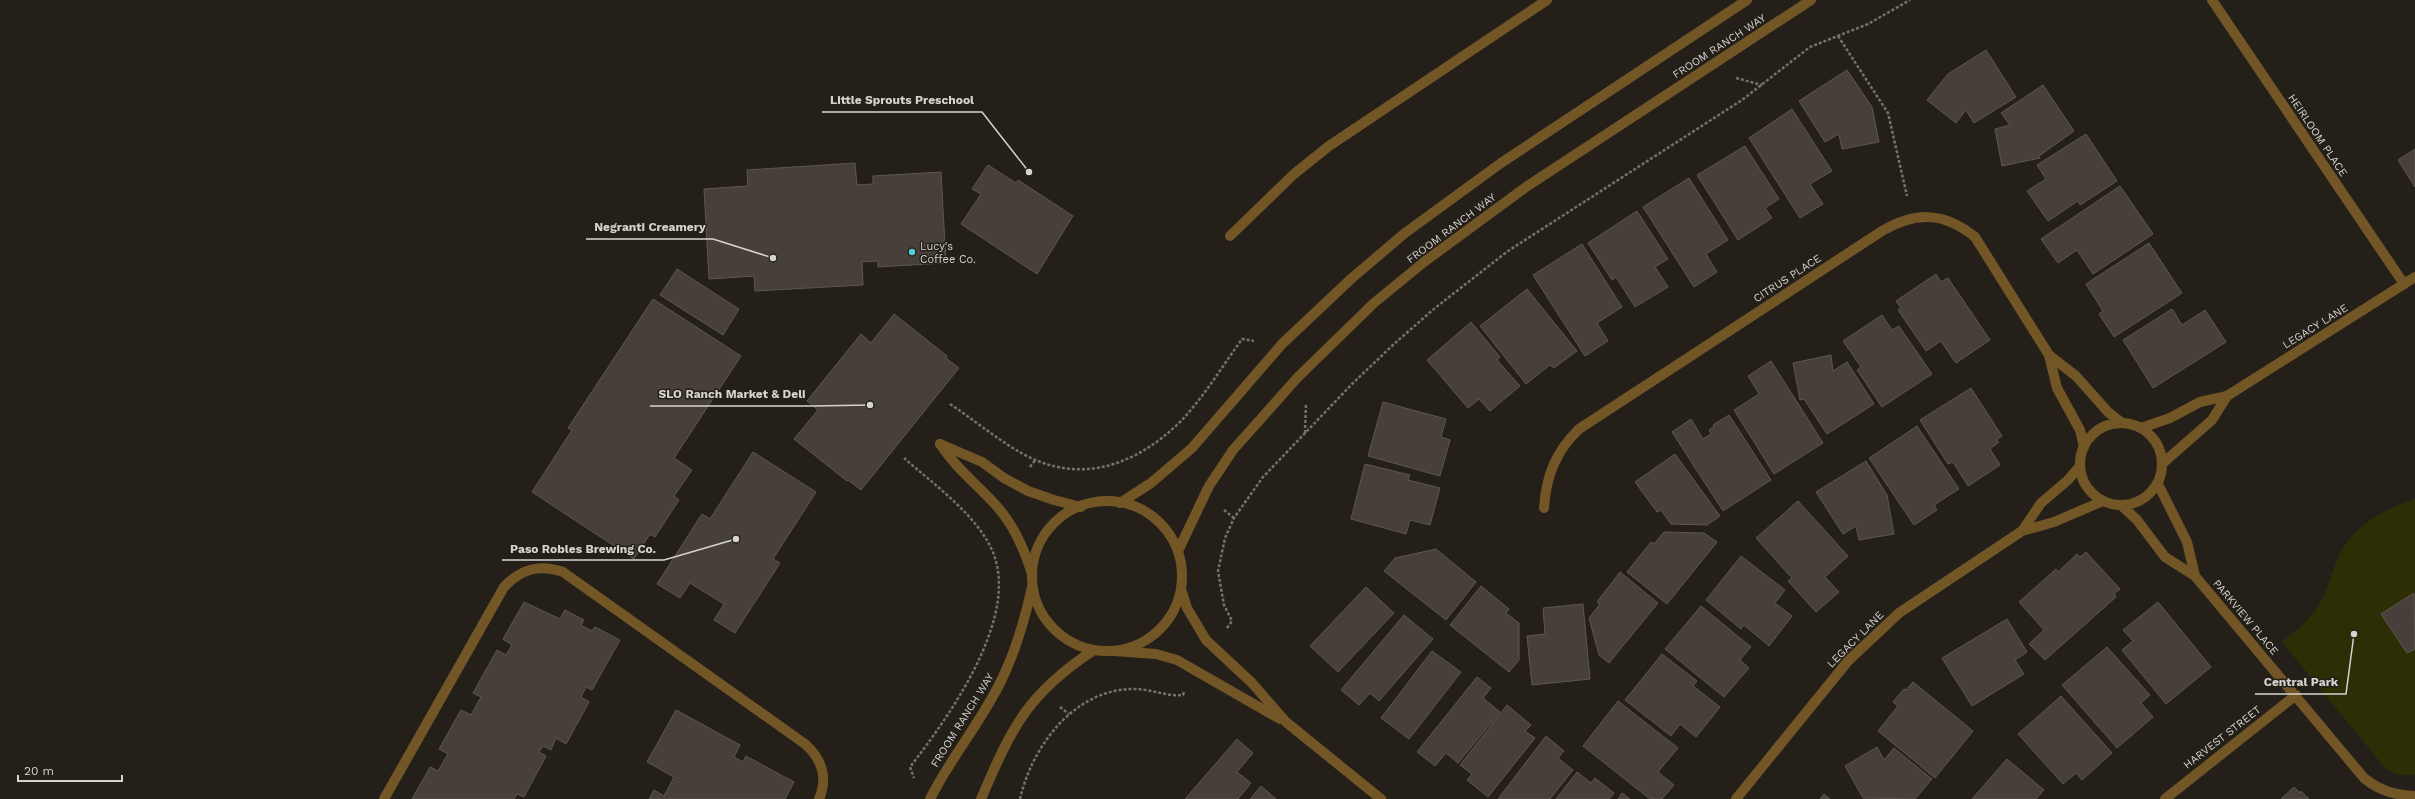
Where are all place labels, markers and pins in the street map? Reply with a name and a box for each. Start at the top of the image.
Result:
callout: Little Sprouts Preschool [822,88,982,112]
callout: Negranti Creamery [586,215,713,239]
place label: Lucy's Coffee Co. [920,240,976,266]
marker: Lucy's Coffee Co. [907,247,917,257]
callout: SLO Ranch Market & Deli [650,382,813,406]
callout: Paso Robles Brewing Co. [502,536,664,560]
callout: Central Park [2255,670,2346,694]

